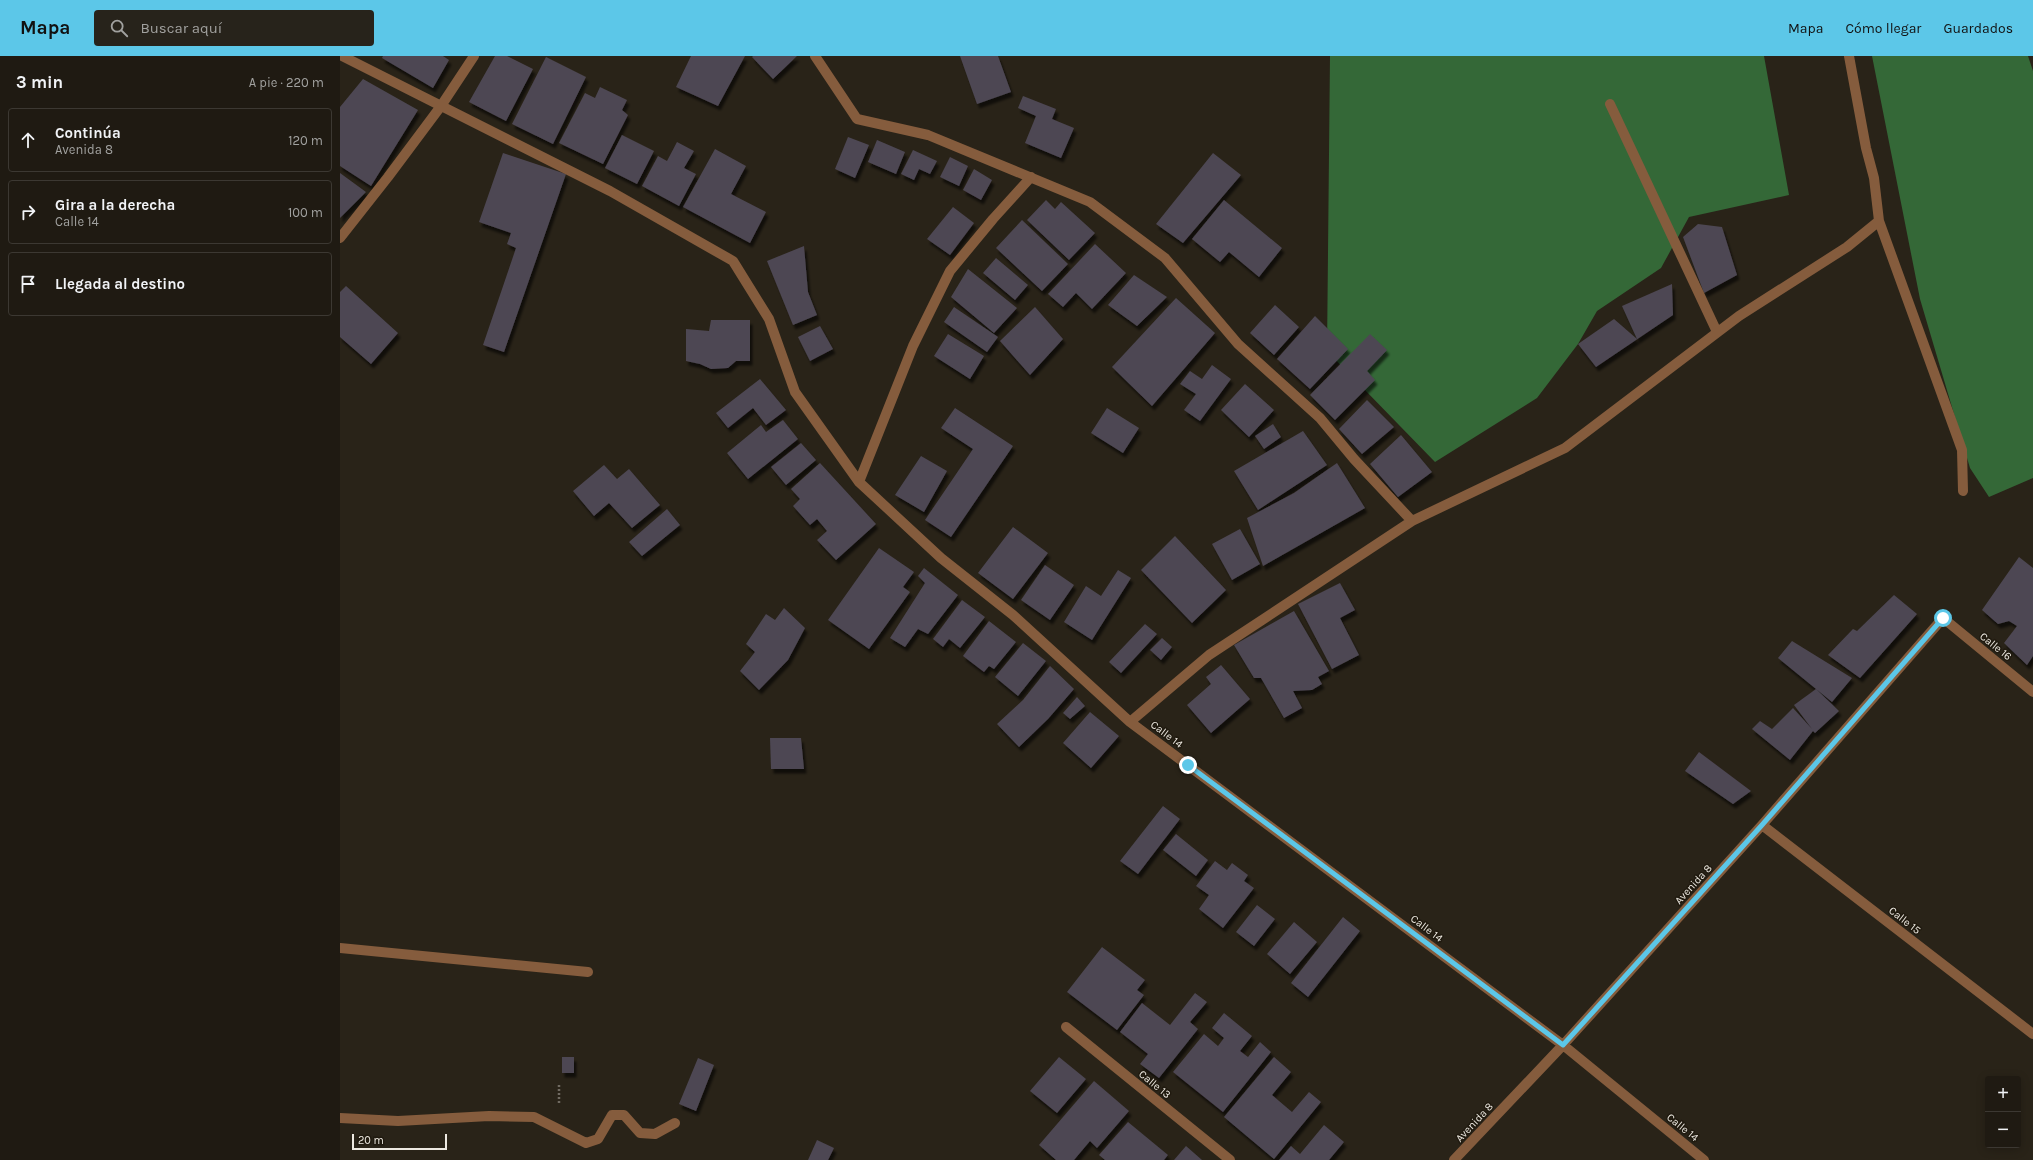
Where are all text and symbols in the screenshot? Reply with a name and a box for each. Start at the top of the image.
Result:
search box [94,10,374,46]
text: Mapa [20,17,70,39]
icon: search [108,17,130,39]
text: Buscar aquí [140,19,222,37]
text: Mapa [1788,20,1823,37]
text: Cómo llegar [1845,20,1921,37]
text: Guardados [1943,20,2013,37]
text: 3 min [16,72,63,92]
text: A pie · 220 m [249,75,324,90]
text: Continúa [55,124,121,142]
icon: ahead [17,129,39,151]
text: 120 m [288,133,323,148]
text: Avenida 8 [55,142,113,157]
text: Gira a la derecha [55,196,175,214]
icon: right [17,201,39,223]
text: 100 m [288,205,323,220]
text: Calle 14 [55,214,99,229]
icon: arrive [17,273,39,295]
text: Llegada al destino [55,275,185,293]
route start [1934,609,1952,627]
street label: Calle 16 [1977,630,2014,663]
street label: Calle 14 [1148,718,1185,751]
route end [1179,756,1197,774]
street label: Avenida 8 [1672,862,1715,907]
street label: Calle 15 [1886,904,1923,937]
street label: Calle 14 [1408,912,1445,945]
street label: Calle 13 [1136,1068,1173,1101]
map controls [1985,1076,2021,1148]
button: + [1985,1076,2021,1112]
street label: Avenida 8 [1453,1100,1496,1145]
street label: Calle 14 [1664,1111,1701,1144]
button: − [1985,1112,2021,1148]
scale bar [352,1132,447,1151]
text: 20 m [358,1134,384,1147]

